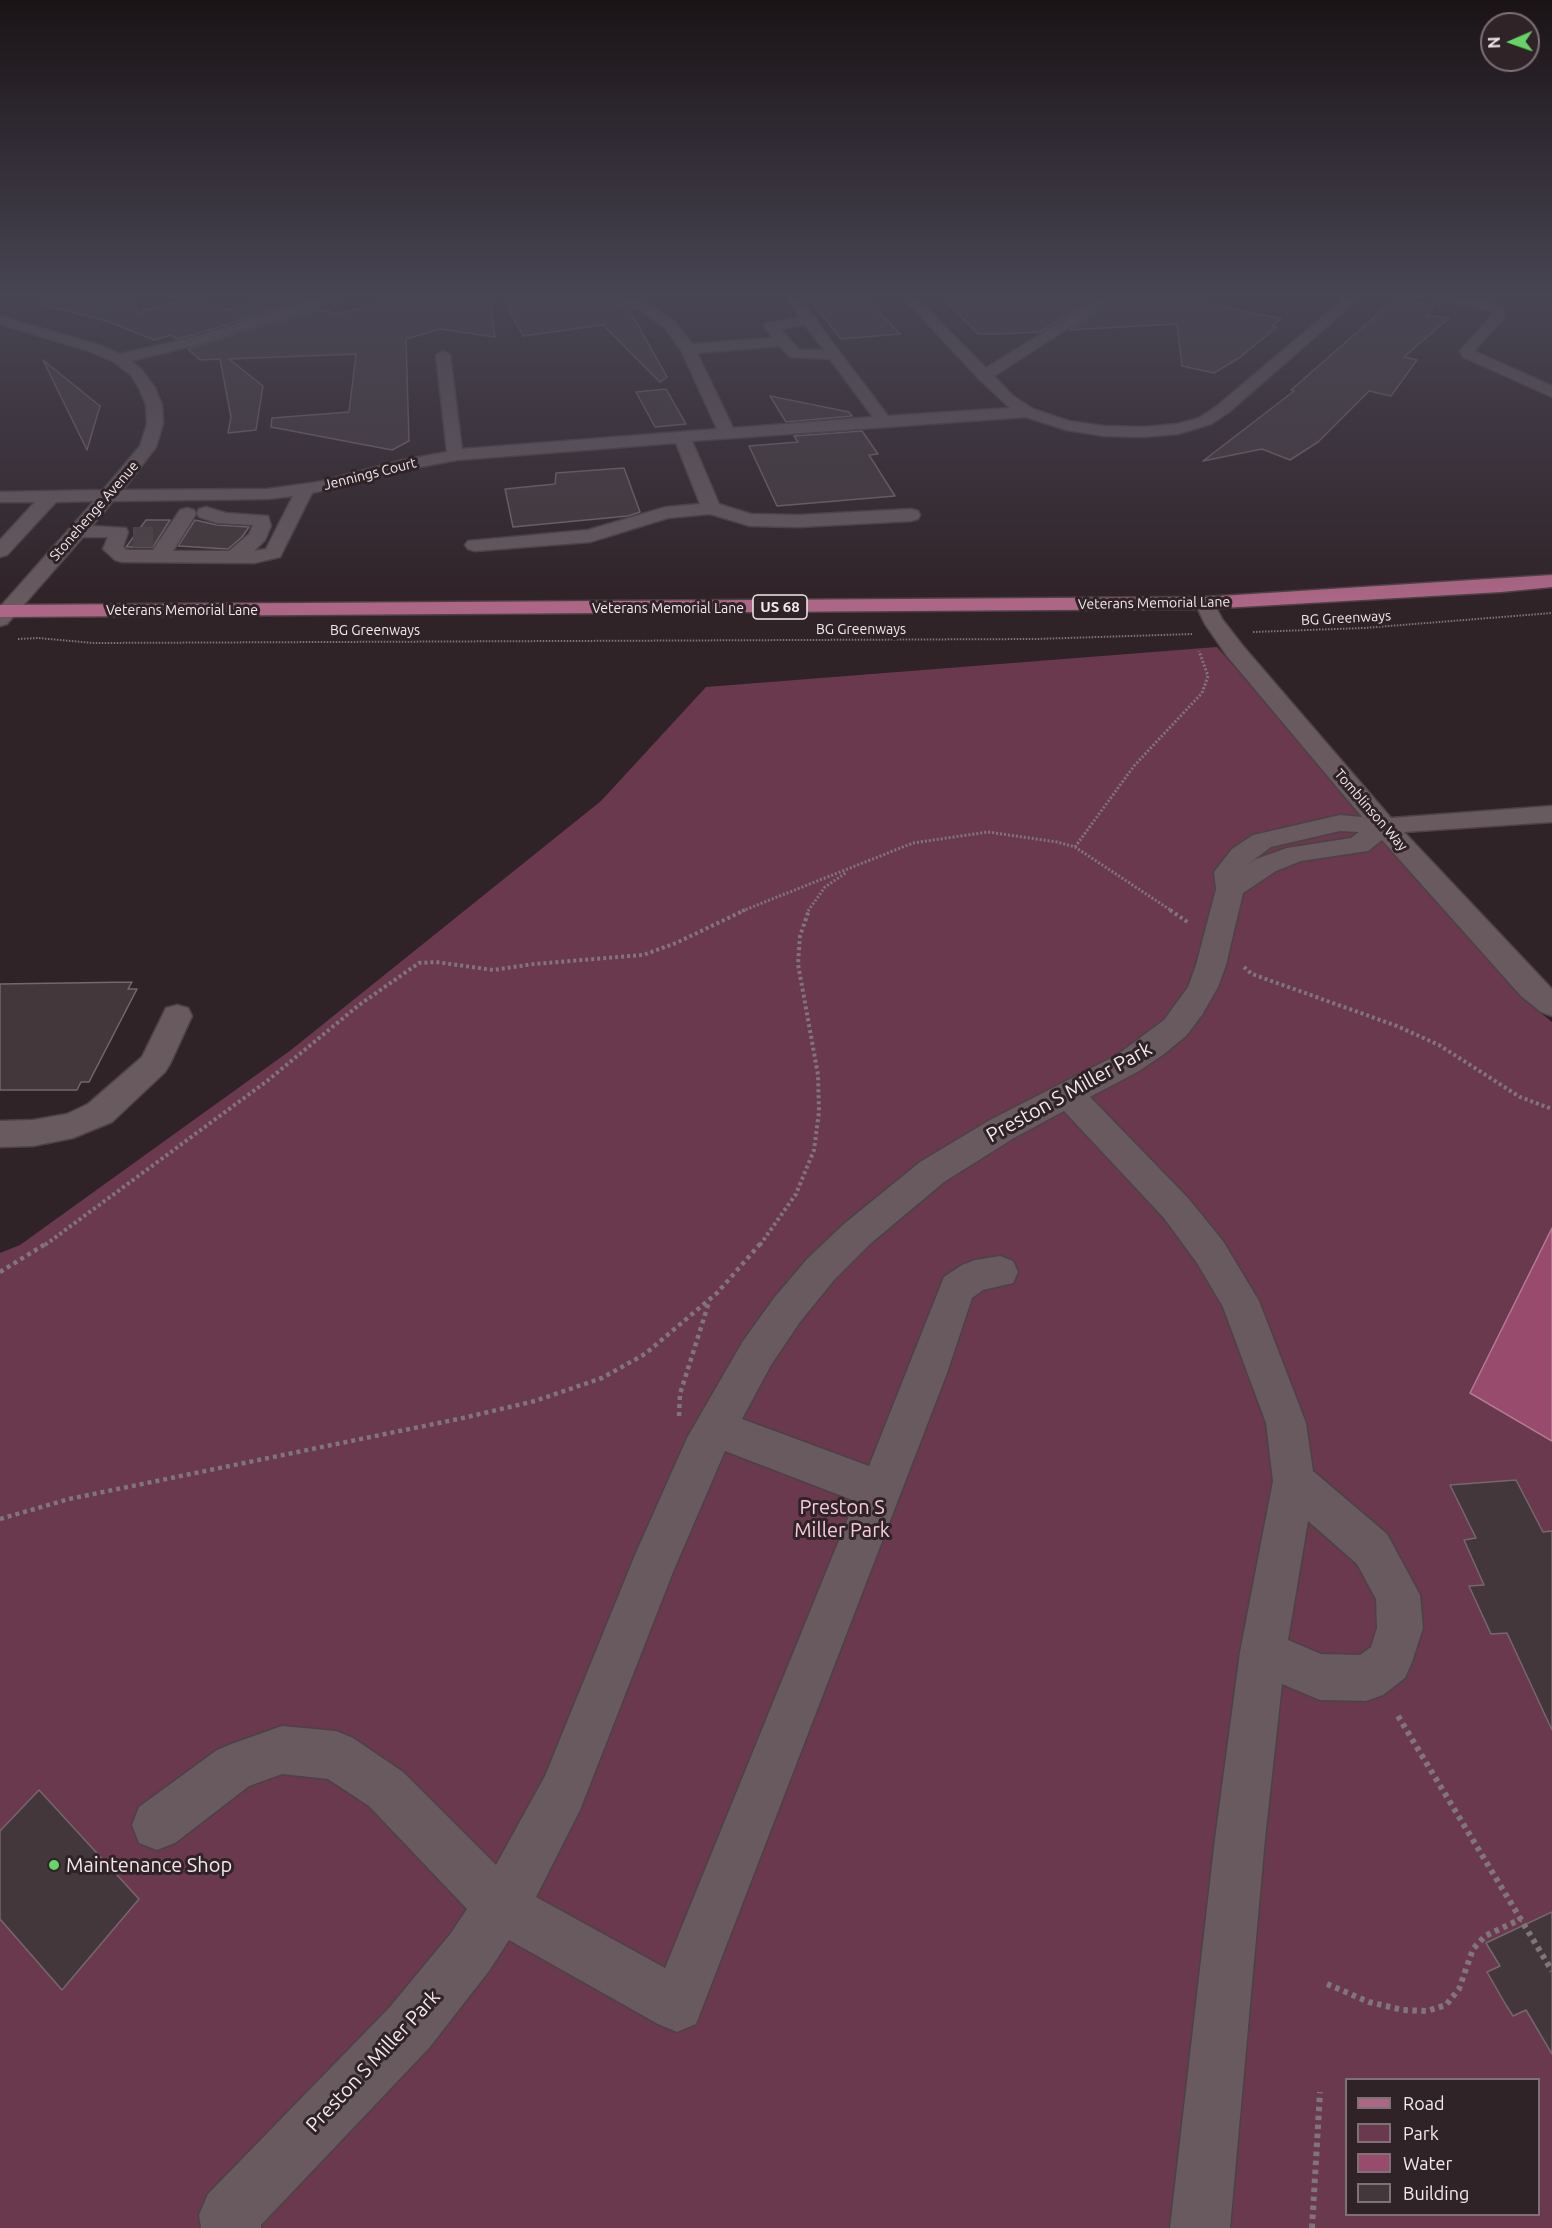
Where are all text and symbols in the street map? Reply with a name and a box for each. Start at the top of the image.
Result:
north arrow [1480,12,1540,72]
text: N [1485,36,1503,49]
street label: Jennings Court [322,454,418,494]
street label: Stonehenge Avenue [46,458,142,564]
street label: Veterans Memorial Lane [1078,593,1230,613]
road number: US 68 [753,595,807,619]
street label: Veterans Memorial Lane [592,600,744,616]
street label: Veterans Memorial Lane [106,602,258,618]
street label: BG Greenways [1301,607,1391,629]
street label: BG Greenways [816,621,906,637]
street label: BG Greenways [330,622,420,638]
street label: Tomblinson Way [1331,766,1411,854]
street label: Preston S Miller Park [982,1037,1156,1147]
park label: Preston S Miller Park [794,1495,890,1542]
place label: Maintenance Shop [66,1853,232,1877]
marker: Maintenance Shop [47,1858,61,1872]
street label: Preston S Miller Park [301,1985,445,2137]
legend [1345,2078,1540,2216]
text: Road [1403,2093,1445,2113]
text: Park [1403,2123,1439,2143]
text: Water [1403,2153,1452,2173]
text: Building [1403,2183,1469,2203]

